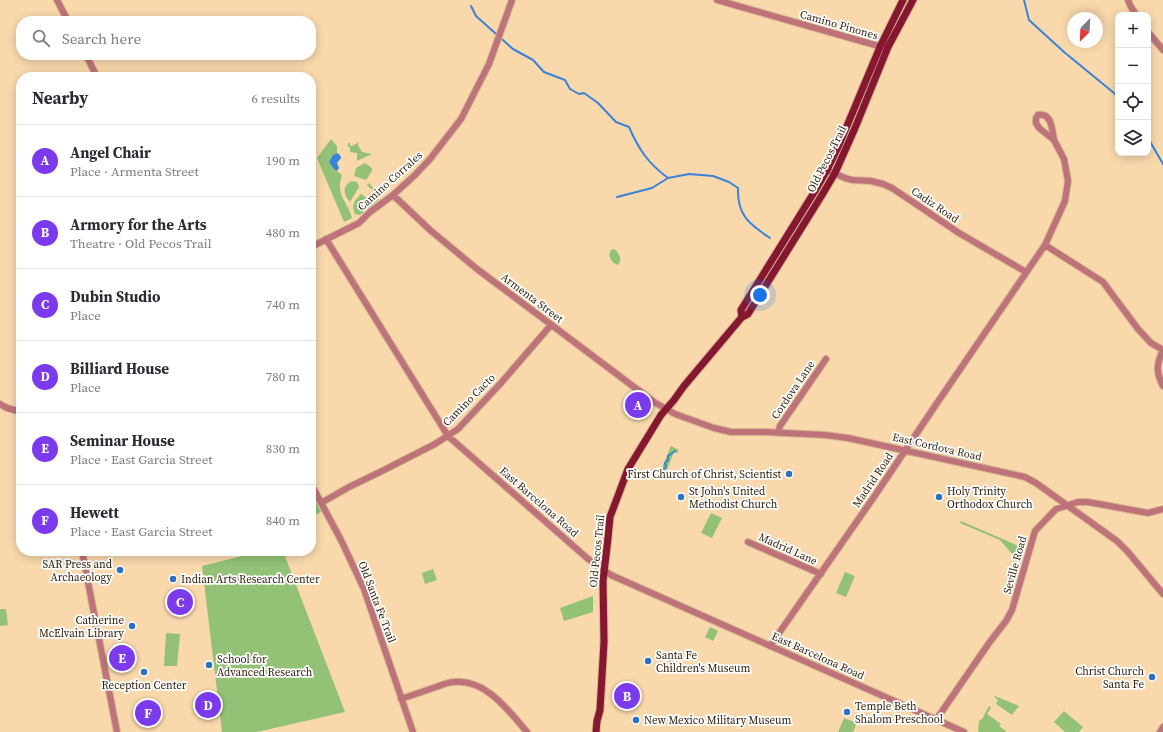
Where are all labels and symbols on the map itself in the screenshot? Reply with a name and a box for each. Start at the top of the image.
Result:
street label: Camino Pinones [798,7,880,43]
north arrow [1067,12,1103,48]
street label: Old Pecos Trail [804,123,850,195]
street label: Camino Corrales [354,148,426,214]
street label: Cadiz Road [908,184,962,227]
street label: Armenta Street [498,270,567,327]
your location [750,285,770,305]
street label: Cordova Lane [768,357,818,422]
street label: Camino Cacto [439,370,499,430]
pin: A [625,390,651,420]
street label: East Cordova Road [891,429,984,465]
street label: Madrid Road [849,449,897,510]
street label: East Barcelona Road [496,464,582,541]
place label: First Church of Christ, Scientist [627,467,781,482]
marker: First Church of Christ, Scientist [784,469,794,479]
place label: St John's United Methodist Church [689,484,778,512]
place label: Holy Trinity Orthodox Church [947,484,1033,512]
marker: St John's United Methodist Church [676,492,686,502]
marker: Holy Trinity Orthodox Church [934,492,944,502]
street label: Old Pecos Trail [586,514,608,588]
street label: Madrid Lane [756,529,820,569]
street label: Seville Road [1000,534,1031,596]
place label: SAR Press and Archaeology [43,557,113,585]
street label: Old Santa Fe Trail [355,559,399,645]
marker: SAR Press and Archaeology [115,565,125,575]
place label: Indian Arts Research Center [181,572,320,587]
marker: Indian Arts Research Center [168,574,178,584]
pin: C [167,587,193,617]
place label: Catherine McElvain Library [39,613,124,641]
marker: Catherine McElvain Library [127,621,137,631]
street label: East Barcelona Road [769,629,867,684]
pin: E [109,643,135,673]
place label: Santa Fe Children's Museum [656,648,751,676]
place label: School for Advanced Research [217,652,313,680]
marker: Santa Fe Children's Museum [643,656,653,666]
marker: School for Advanced Research [204,660,214,670]
place label: Christ Church Santa Fe [1075,664,1144,692]
marker: Reception Center [139,667,149,677]
marker: Christ Church Santa Fe [1147,672,1157,682]
place label: Reception Center [102,678,187,693]
pin: B [614,681,640,711]
pin: D [195,690,221,720]
pin: F [135,698,161,728]
place label: Temple Beth Shalom Preschool [855,699,943,727]
marker: Temple Beth Shalom Preschool [842,707,852,717]
place label: New Mexico Military Museum [644,713,791,728]
marker: New Mexico Military Museum [631,715,641,725]

